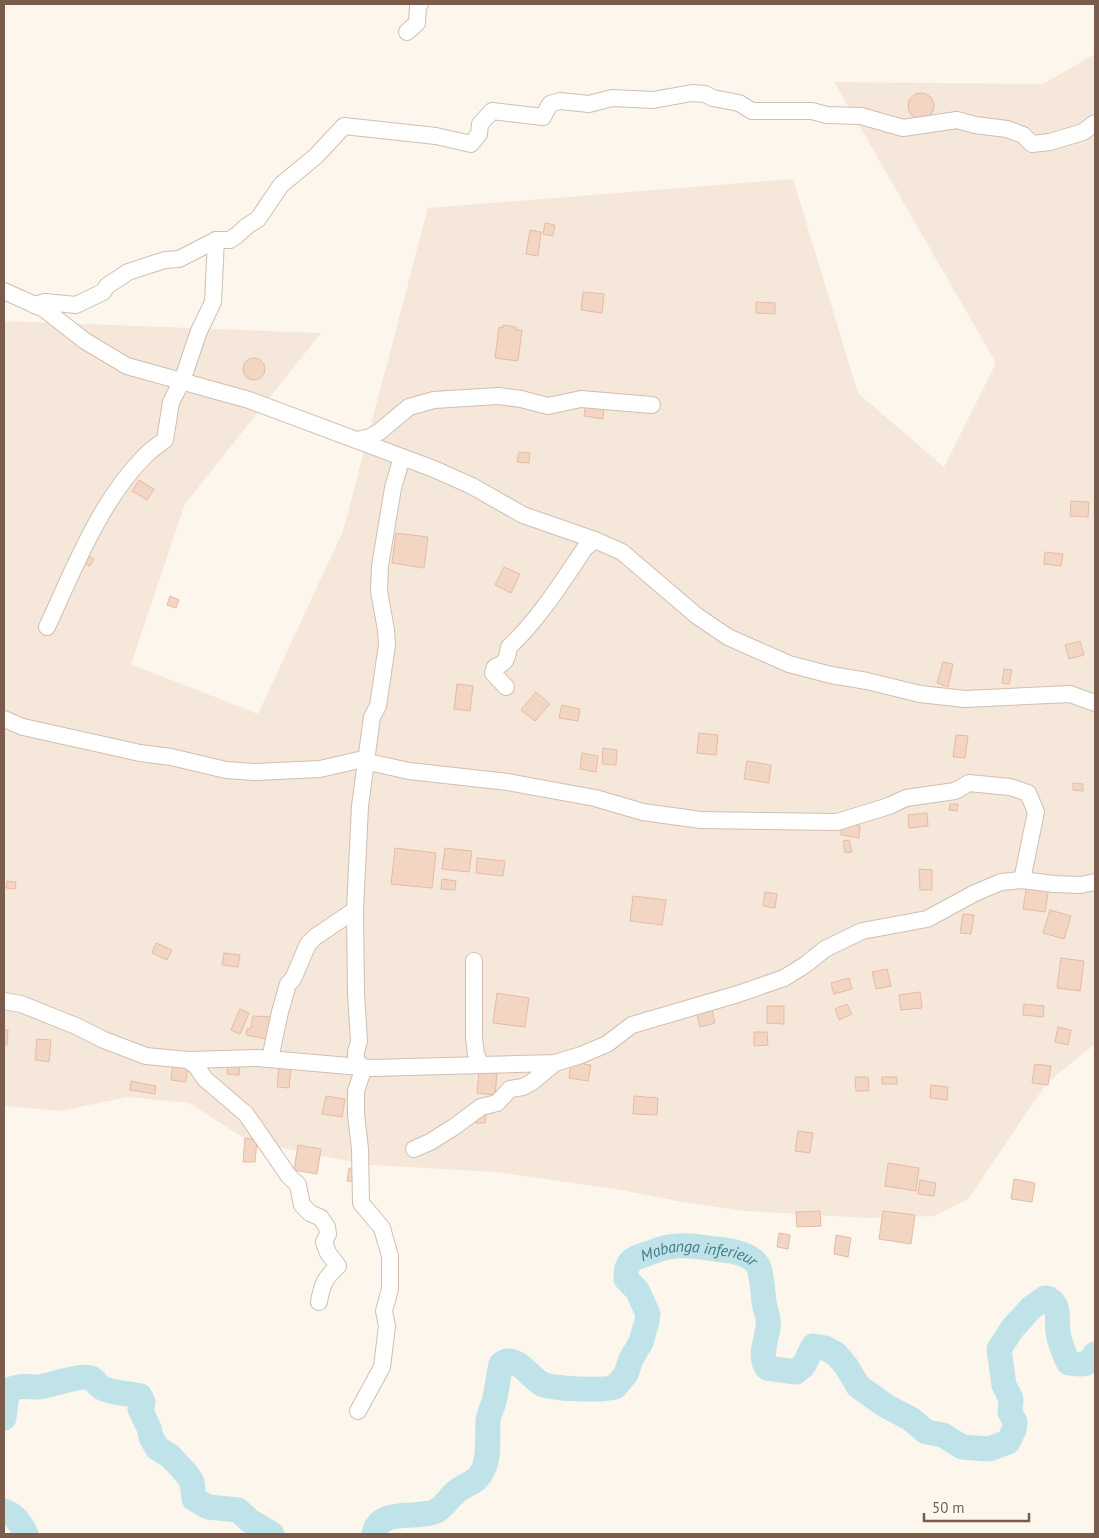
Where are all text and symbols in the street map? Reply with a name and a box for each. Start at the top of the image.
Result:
water label: Mabanga inferieur [638,1236,764,1271]
scale bar [924,1490,1029,1522]
text: 50 m [932,1498,965,1517]

